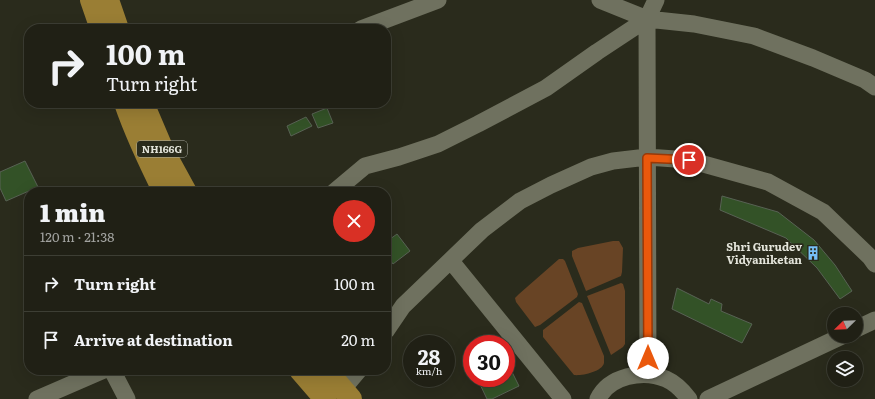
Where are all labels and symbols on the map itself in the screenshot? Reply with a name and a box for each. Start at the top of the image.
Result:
road number: NH166G [137,141,187,157]
pin [672,143,706,177]
place label: Shri Gurudev Vidyaniketan [726,238,802,267]
building icon: Shri Gurudev Vidyaniketan [805,245,821,261]
north arrow [827,307,863,343]
speed limit sign: 30 [463,335,515,387]
position arrow [627,337,669,379]

